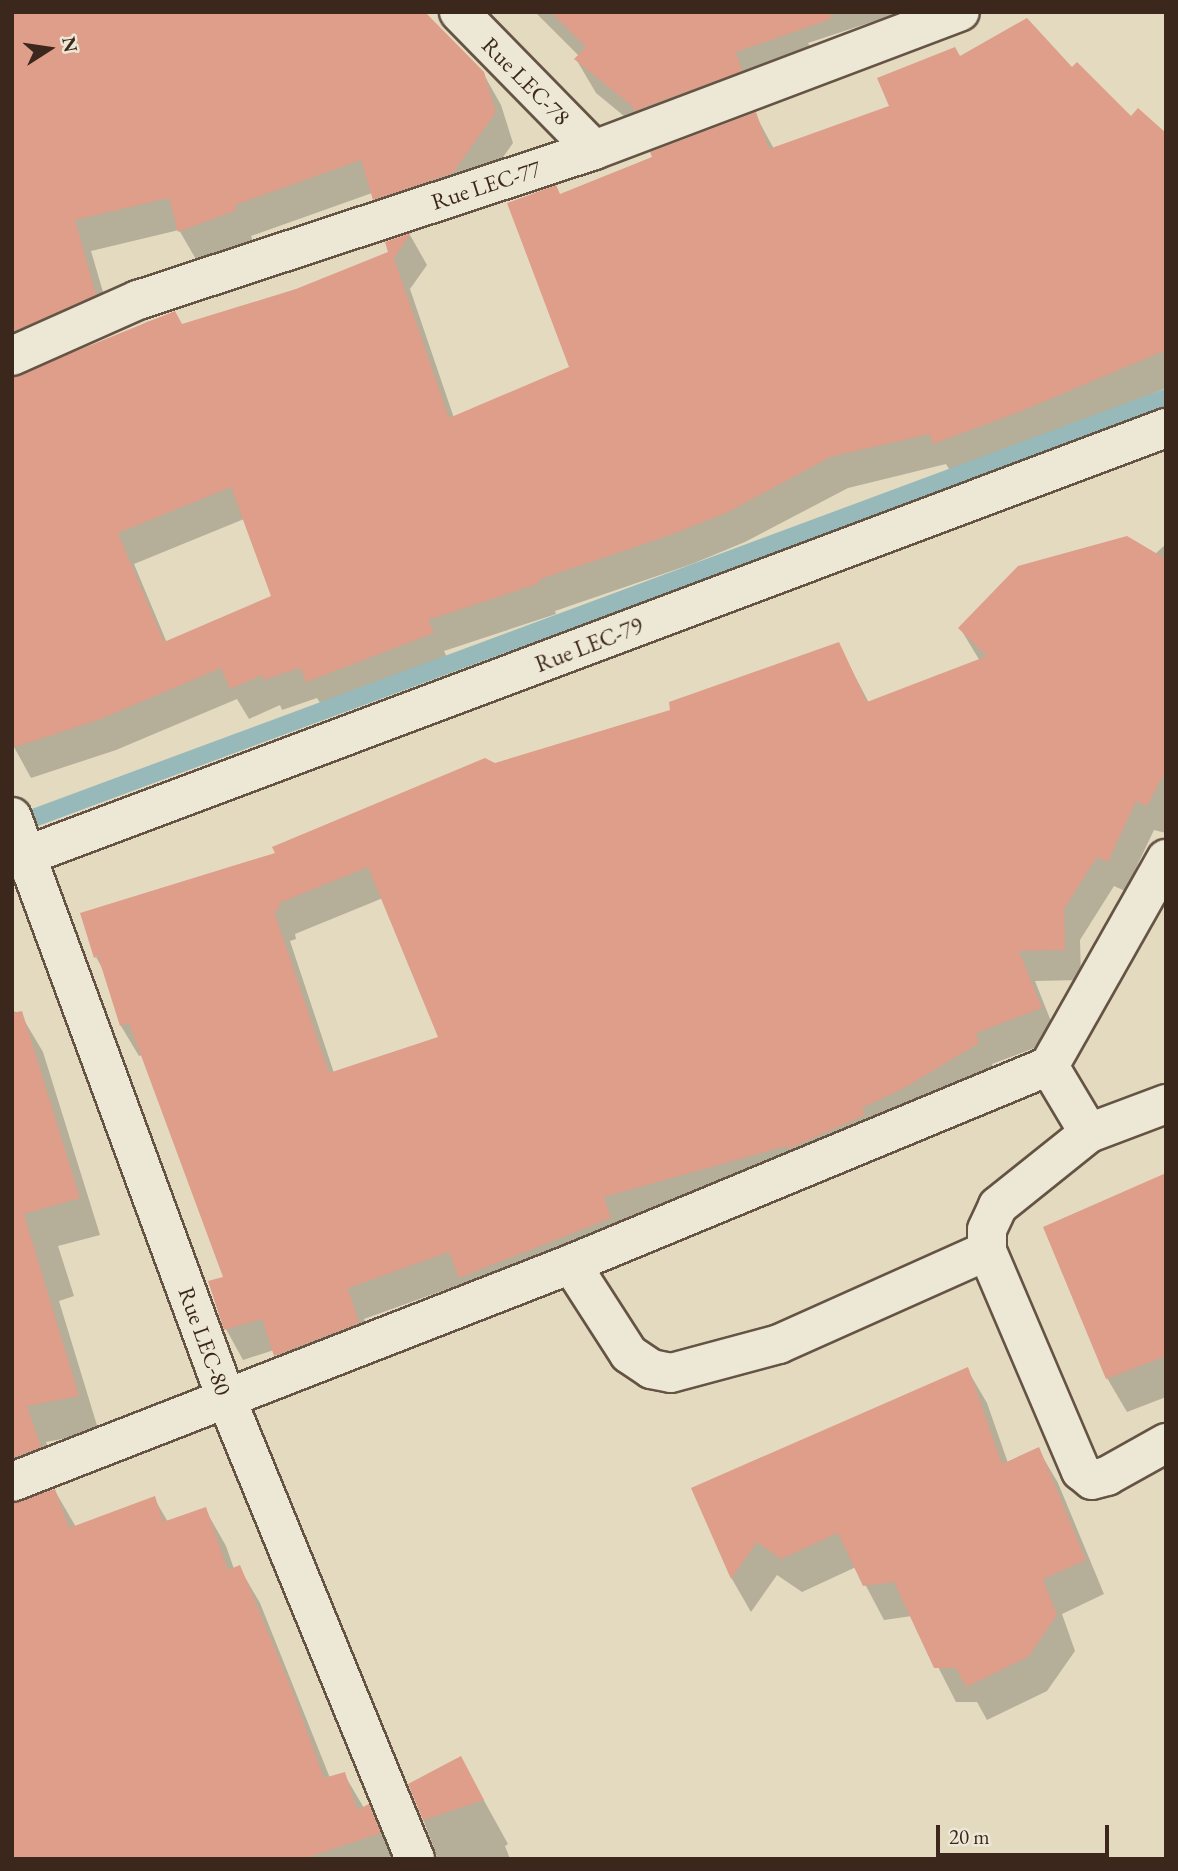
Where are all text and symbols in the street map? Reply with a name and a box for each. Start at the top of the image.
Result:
north arrow [14,14,84,84]
street label: Rue LEC-78 [476,31,576,131]
text: N [56,34,84,55]
street label: Rue LEC-77 [428,154,544,216]
street label: Rue LEC-79 [531,612,647,678]
street label: Rue LEC-80 [173,1283,237,1399]
scale bar [940,1812,1113,1856]
text: 20 m [949,1823,990,1850]

